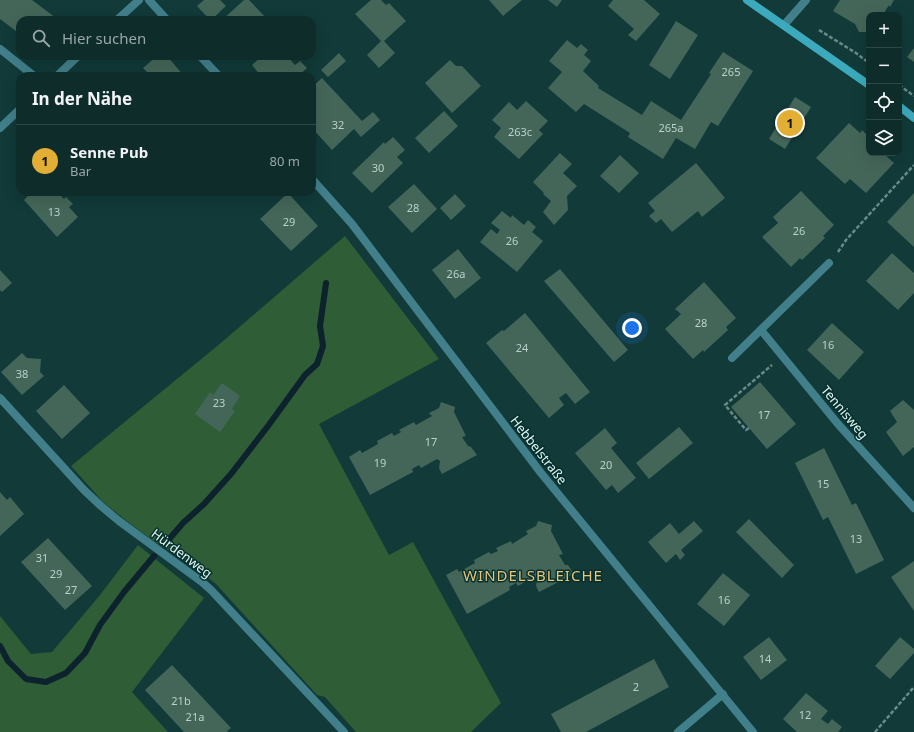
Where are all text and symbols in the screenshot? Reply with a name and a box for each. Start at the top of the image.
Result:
map controls [866,12,902,156]
button: + [866,12,902,48]
search box [16,16,316,60]
icon: search [30,27,52,49]
text: Hier suchen [62,28,146,48]
button: − [866,48,902,84]
house number: 265 [722,64,740,79]
button: locate [866,84,902,120]
text: In der Nähe [32,87,132,110]
pin: 1 [777,108,803,138]
house number: 32 [332,117,344,132]
house number: 265a [658,120,684,135]
button: layers [866,120,902,156]
house number: 263c [508,124,532,139]
text: Senne Pub [70,142,148,162]
text: 1 [41,152,49,170]
text: 80 m [270,152,300,170]
house number: 30 [372,160,384,175]
text: Bar [70,162,91,180]
house number: 28 [407,200,419,215]
house number: 13 [48,204,60,219]
house number: 29 [283,214,295,229]
house number: 26 [793,223,805,238]
house number: 26 [506,233,518,248]
house number: 26a [447,266,465,281]
house number: 28 [695,315,707,330]
your location [622,318,642,338]
house number: 16 [822,337,834,352]
house number: 24 [516,340,529,355]
house number: 38 [16,366,28,381]
street label: Tennisweg [817,381,873,443]
house number: 23 [213,395,225,410]
house number: 17 [758,407,770,422]
street label: Hebbelstraße [507,412,571,488]
house number: 17 [425,434,437,449]
house number: 19 [374,455,386,470]
house number: 20 [600,457,612,472]
house number: 15 [817,476,829,491]
street label: Hürdenweg [148,524,216,582]
house number: 13 [850,531,862,546]
house number: 31 [36,550,48,565]
district label: WINDELSBLEICHE [463,565,603,585]
house number: 29 [50,566,62,581]
house number: 27 [65,582,77,597]
house number: 16 [718,592,730,607]
house number: 14 [759,651,772,666]
house number: 2 [633,679,639,694]
house number: 21b [171,693,191,708]
house number: 12 [799,707,811,722]
house number: 21a [186,709,204,724]

